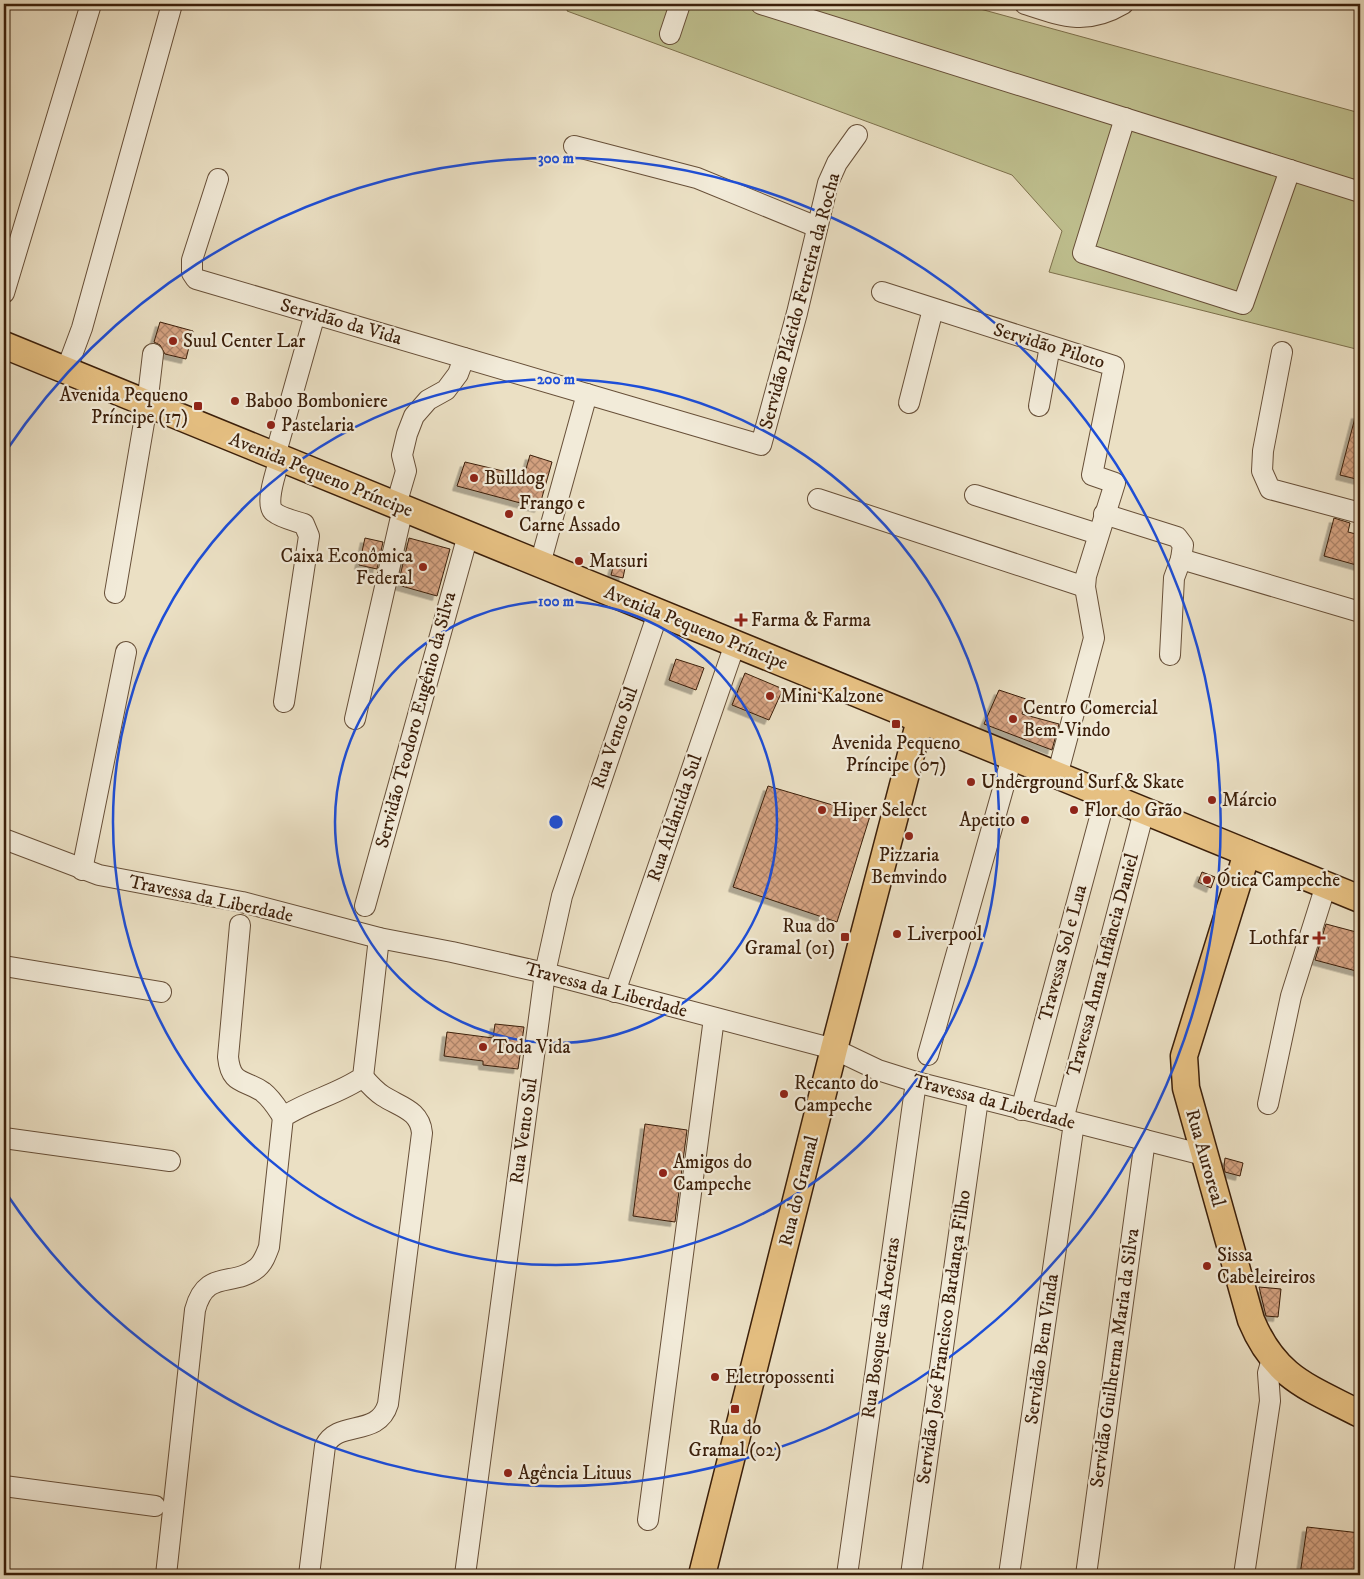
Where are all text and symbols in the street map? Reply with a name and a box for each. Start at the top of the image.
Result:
text: 300 m [538,149,575,168]
street label: Servidão Plácido Ferreira da Rocha [755,170,845,432]
street label: Servidão da Vida [278,294,404,350]
street label: Servidão Piloto [990,318,1108,374]
place label: Suul Center Lar [183,330,305,353]
marker: Suul Center Lar [167,335,179,347]
text: 200 m [537,370,576,389]
place label: Avenida Pequeno Príncipe (17) [59,384,188,429]
place label: Baboo Bomboniere [245,390,388,413]
marker: Baboo Bomboniere [229,395,241,407]
marker: Avenida Pequeno Príncipe (17) [192,400,204,412]
place label: Pastelaria [281,414,354,437]
marker: Pastelaria [265,419,277,431]
street label: Avenida Pequeno Príncipe [225,428,416,523]
place label: Bulldog [484,467,545,490]
marker: Bulldog [468,472,480,484]
place label: Frango e Carne Assado [519,492,620,537]
marker: Frango e Carne Assado [503,508,515,520]
place label: Caixa Econômica Federal [281,545,413,590]
place label: Matsuri [589,550,648,573]
marker: Matsuri [573,555,585,567]
marker: Caixa Econômica Federal [417,561,429,573]
street label: Avenida Pequeno Príncipe [600,581,791,676]
street label: Servidão Teodoro Eugênio da Silva [371,589,461,851]
text: 100 m [538,592,575,611]
place label: Farma & Farma [751,609,871,632]
marker: Farma & Farma [735,614,747,626]
street label: Rua Vento Sul [587,683,643,792]
place label: Mini Kalzone [780,685,884,708]
marker: Mini Kalzone [764,690,776,702]
place label: Centro Comercial Bem-Vindo [1023,697,1158,742]
marker: Centro Comercial Bem-Vindo [1007,713,1019,725]
marker: Avenida Pequeno Príncipe (07) [890,718,902,730]
place label: Avenida Pequeno Príncipe (07) [832,732,960,777]
street label: Rua Atlântida Sul [642,751,708,885]
place label: Underground Surf & Skate [981,771,1184,794]
marker: Underground Surf & Skate [965,776,977,788]
place label: Márcio [1222,789,1277,812]
marker: Márcio [1206,794,1218,806]
place label: Hiper Select [832,799,927,822]
place label: Flor do Grão [1084,799,1182,822]
marker: Hiper Select [816,804,828,816]
marker: Flor do Grão [1068,804,1080,816]
place label: Apetito [959,809,1015,832]
centre of rings [547,813,565,831]
marker: Apetito [1019,814,1031,826]
marker: Pizzaria Bemvindo [903,830,915,842]
place label: Pizzaria Bemvindo [871,844,947,889]
street label: Travessa Anna Infância Daniel [1062,851,1144,1079]
place label: Ótica Campeche [1217,867,1340,892]
street label: Travessa da Liberdade [127,870,295,928]
marker: Ótica Campeche [1201,874,1213,886]
street label: Travessa Sol e Lua [1034,882,1092,1024]
place label: Rua do Gramal (01) [745,915,835,960]
place label: Liverpool [907,923,983,946]
place label: Lothfar [1249,927,1309,950]
marker: Liverpool [891,928,903,940]
marker: Rua do Gramal (01) [839,931,851,943]
marker: Lothfar [1313,932,1325,944]
street label: Travessa da Liberdade [522,957,690,1023]
place label: Toda Vida [493,1036,571,1059]
marker: Toda Vida [477,1041,489,1053]
street label: Travessa da Liberdade [910,1069,1078,1135]
place label: Recanto do Campeche [794,1072,879,1117]
street label: Rua Vento Sul [505,1076,543,1186]
marker: Recanto do Campeche [778,1088,790,1100]
street label: Rua Auroreal [1180,1107,1230,1210]
street label: Rua do Gramal [774,1133,824,1249]
place label: Amigos do Campeche [673,1151,752,1196]
marker: Amigos do Campeche [657,1167,669,1179]
street label: Servidão José Francisco Bardança Filho [912,1188,976,1486]
street label: Servidão Guilherma Maria da Silva [1085,1227,1145,1489]
street label: Rua Bosque das Aroeiras [857,1236,906,1420]
place label: Sissa Cabeleireiros [1217,1244,1315,1289]
marker: Sissa Cabeleireiros [1201,1260,1213,1272]
street label: Servidão Bem Vinda [1020,1272,1064,1426]
place label: Eletropossenti [725,1366,835,1389]
marker: Eletropossenti [709,1371,721,1383]
marker: Rua do Gramal (02) [729,1403,741,1415]
place label: Rua do Gramal (02) [689,1417,781,1462]
place label: Agência Lituus [518,1462,632,1485]
marker: Agência Lituus [502,1467,514,1479]

